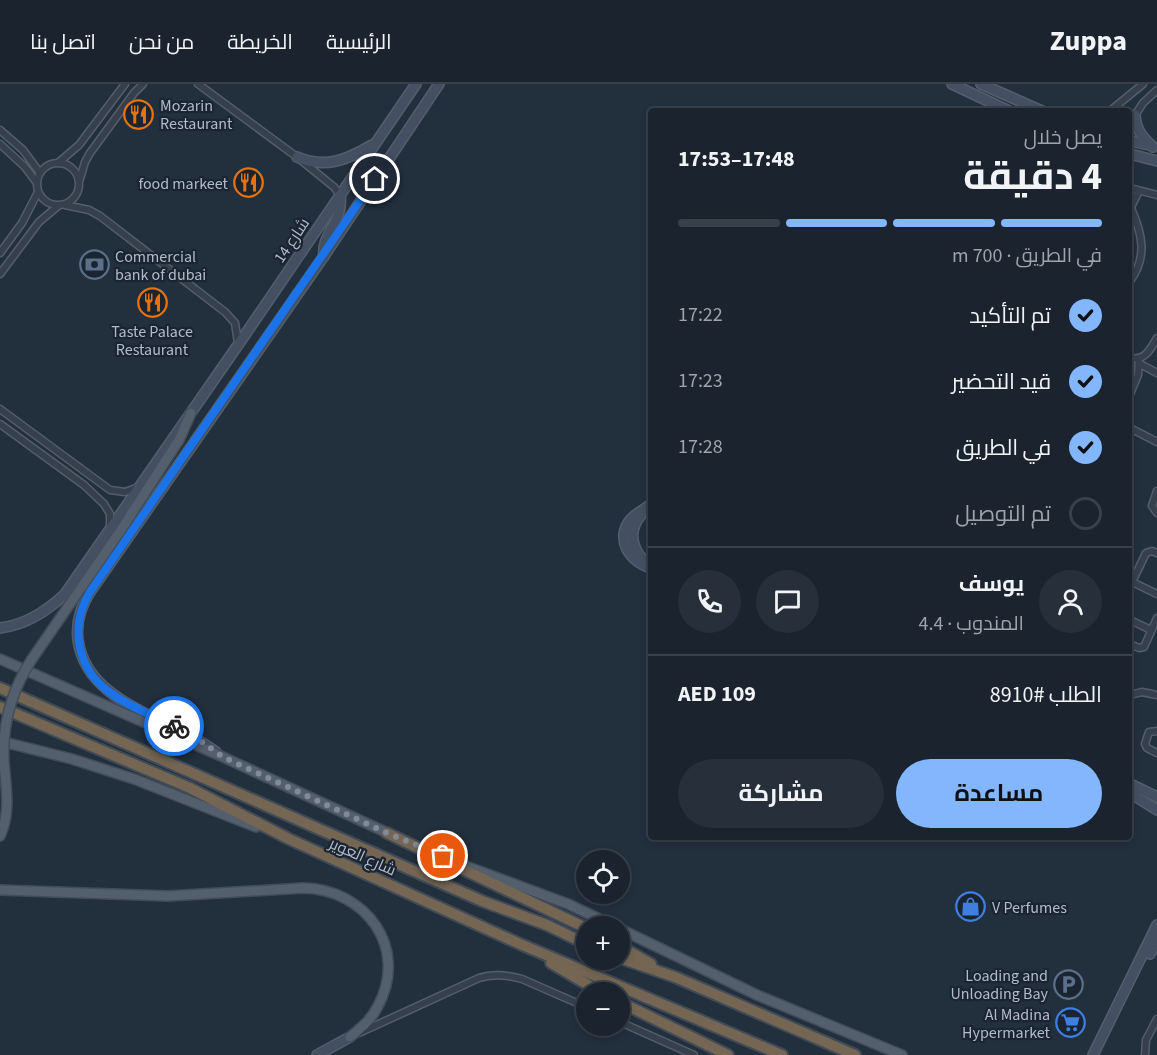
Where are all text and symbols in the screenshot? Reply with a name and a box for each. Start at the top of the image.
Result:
text: Zuppa [1050,21,1127,61]
text: اتصل بنا [30,27,96,57]
text: من نحن [129,27,194,57]
text: الخريطة [227,27,293,57]
text: الرئيسية [326,27,392,57]
place label: Mozarin Restaurant [160,95,233,135]
restaurant icon: Mozarin Restaurant [123,98,155,130]
text: يصل خلال [1024,124,1102,152]
text: 17:48–17:53 [678,143,795,175]
text: 4 دقيقة [963,149,1102,205]
pin [349,153,400,204]
icon: home [358,162,391,195]
restaurant icon: food markeet [233,167,265,199]
place label: food markeet [138,173,229,195]
street label: شارع 14 [269,214,315,267]
text: في الطريق · 700 m [952,242,1102,270]
place label: Commercial bank of dubai [115,246,206,286]
bank icon: Commercial bank of dubai [78,249,110,281]
restaurant icon: Taste Palace Restaurant [136,287,168,319]
icon: check [1069,299,1102,332]
text: تم التأكيد [969,300,1051,332]
text: 17:22 [678,301,723,329]
place label: Taste Palace Restaurant [111,321,193,361]
icon: check [1069,365,1102,398]
text: قيد التحضير [951,366,1051,398]
text: 17:23 [678,367,723,395]
icon: check [1069,431,1102,464]
text: في الطريق [956,432,1051,464]
text: 17:28 [678,433,723,461]
text: تم التوصيل [955,498,1051,530]
text: يوسف [959,568,1024,600]
button: phone [678,570,741,633]
button: chat [756,570,819,633]
button: person [1039,570,1102,633]
text: المندوب · 4.4 [918,610,1024,638]
text: AED 109 [678,678,756,710]
text: الطلب #8910 [990,679,1102,711]
courier [144,696,204,756]
icon: bike [158,710,191,743]
button: مشاركة [678,759,884,828]
button: مساعدة [896,759,1102,828]
pin [417,830,468,881]
street label: شارع العوير [325,832,400,881]
icon: bag [426,839,459,872]
map controls [576,850,630,1036]
button: locate [576,850,630,904]
shop icon: V Perfumes [955,891,987,923]
place label: V Perfumes [992,897,1067,919]
button: + [576,916,630,970]
place label: Loading and Unloading Bay [951,965,1049,1005]
parking icon: Loading and Unloading Bay [1053,968,1085,1000]
button: − [576,982,630,1036]
place label: Al Madina Hypermarket [962,1004,1051,1044]
supermarket icon: Al Madina Hypermarket [1055,1007,1087,1039]

